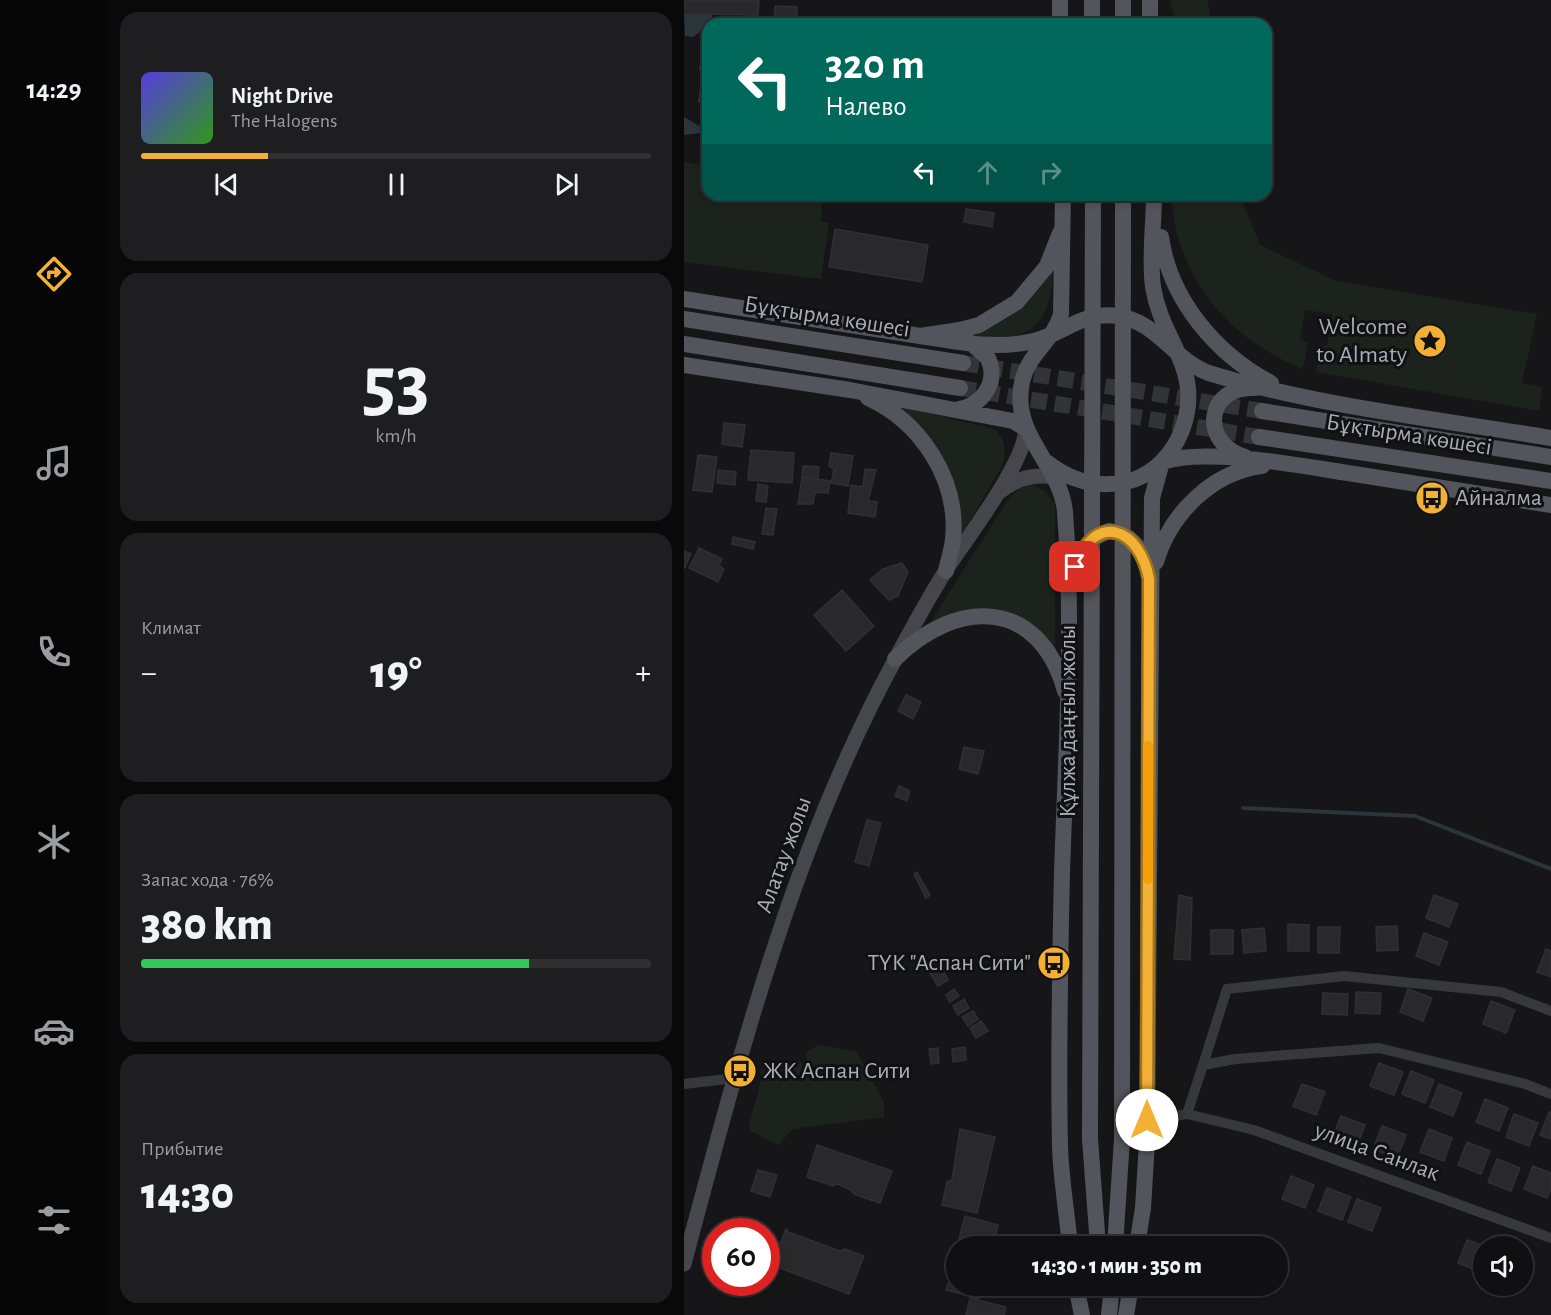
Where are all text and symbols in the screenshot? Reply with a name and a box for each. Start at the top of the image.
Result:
icon: left [726,42,804,120]
text: 320 m [825,44,925,86]
text: 14:29 [26,76,82,103]
text: Night Drive [231,85,333,107]
text: Налево [825,93,907,120]
text: The Halogens [231,111,337,131]
icon: left [908,156,941,189]
icon: ahead [971,156,1004,189]
icon: right [1034,156,1067,189]
icon: previous [210,168,243,201]
icon: pause [380,168,413,201]
icon: next [550,168,583,201]
icon: directions [33,253,75,295]
street label: Бұқтырма көшесі [743,292,911,342]
place label: Welcome to Almaty [1316,315,1407,367]
place icon: Welcome to Almaty [1412,323,1448,359]
text: 53 [362,346,430,424]
street label: Бұқтырма көшесі [1325,410,1493,460]
text: km/h [375,426,417,446]
icon: music [33,442,75,484]
bus stop icon: Айналма [1414,480,1450,516]
place label: Айналма [1455,486,1542,510]
pin [1049,541,1100,592]
icon: arrive [1058,550,1091,583]
text: Климат [141,618,201,638]
street label: Құлжа даңғыл жолы [1056,625,1080,817]
icon: phone [33,631,75,673]
text: 19° [370,651,422,696]
text: − [141,657,157,690]
text: + [635,657,651,690]
street label: Алатау жолы [752,794,816,916]
icon: climate [33,821,75,863]
text: Запас хода · 76% [141,870,274,890]
text: 380 km [141,903,273,948]
bus stop icon: ТҮК "Аспан Сити" [1036,945,1072,981]
place label: ТҮК "Аспан Сити" [868,951,1031,975]
icon: car [33,1010,75,1052]
bus stop icon: ЖК Аспан Сити [722,1053,758,1089]
place label: ЖК Аспан Сити [763,1059,911,1083]
position arrow [1115,1088,1179,1152]
street label: улица Санлак [1310,1118,1443,1186]
text: Прибытие [141,1139,223,1159]
text: 14:30 [141,1172,234,1217]
icon: filters [33,1199,75,1241]
speed limit sign: 60 [702,1218,780,1296]
map controls [1473,1236,1533,1296]
button: sound [1473,1236,1533,1296]
text: 14:30 · 1 мин · 350 m [1032,1255,1202,1277]

